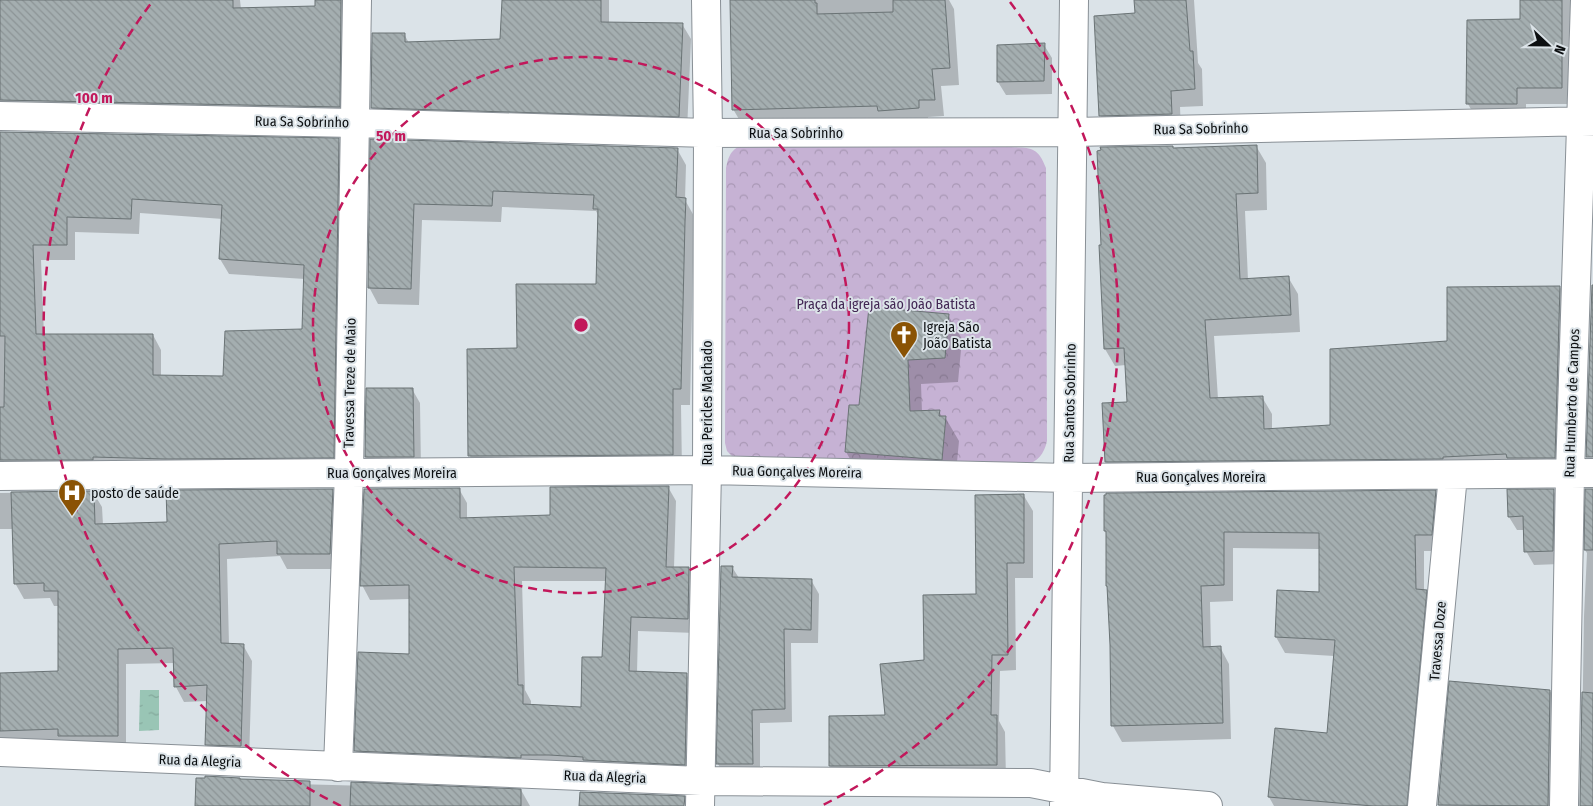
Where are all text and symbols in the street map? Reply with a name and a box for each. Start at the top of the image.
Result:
north arrow [1523,20,1573,70]
text: N [1550,43,1569,57]
text: 100 m [75,89,113,107]
street label: Rua Sa Sobrinho [255,113,349,131]
street label: Rua Sa Sobrinho [1154,120,1248,138]
street label: Rua Sa Sobrinho [749,125,843,142]
text: 50 m [376,127,406,145]
park label: Praça da igreja são João Batista [796,296,976,313]
centre of rings [572,316,590,334]
street label: Travessa Treze de Maio [340,318,360,448]
place label: Igreja São João Batista [923,319,992,352]
church icon: Igreja São João Batista [889,320,919,359]
street label: Rua Humberto de Campos [1561,328,1583,478]
street label: Rua Pericles Machado [699,340,716,466]
street label: Rua Santos Sobrinho [1060,343,1080,463]
street label: Rua Gonçalves Moreira [732,462,862,482]
street label: Rua Gonçalves Moreira [327,465,457,482]
street label: Rua Gonçalves Moreira [1136,469,1266,486]
hospital icon: posto de saúde [57,478,87,517]
place label: posto de saúde [91,485,179,502]
street label: Travessa Doze [1426,600,1450,682]
street label: Rua da Alegria [158,751,242,771]
street label: Rua da Alegria [563,767,647,787]

